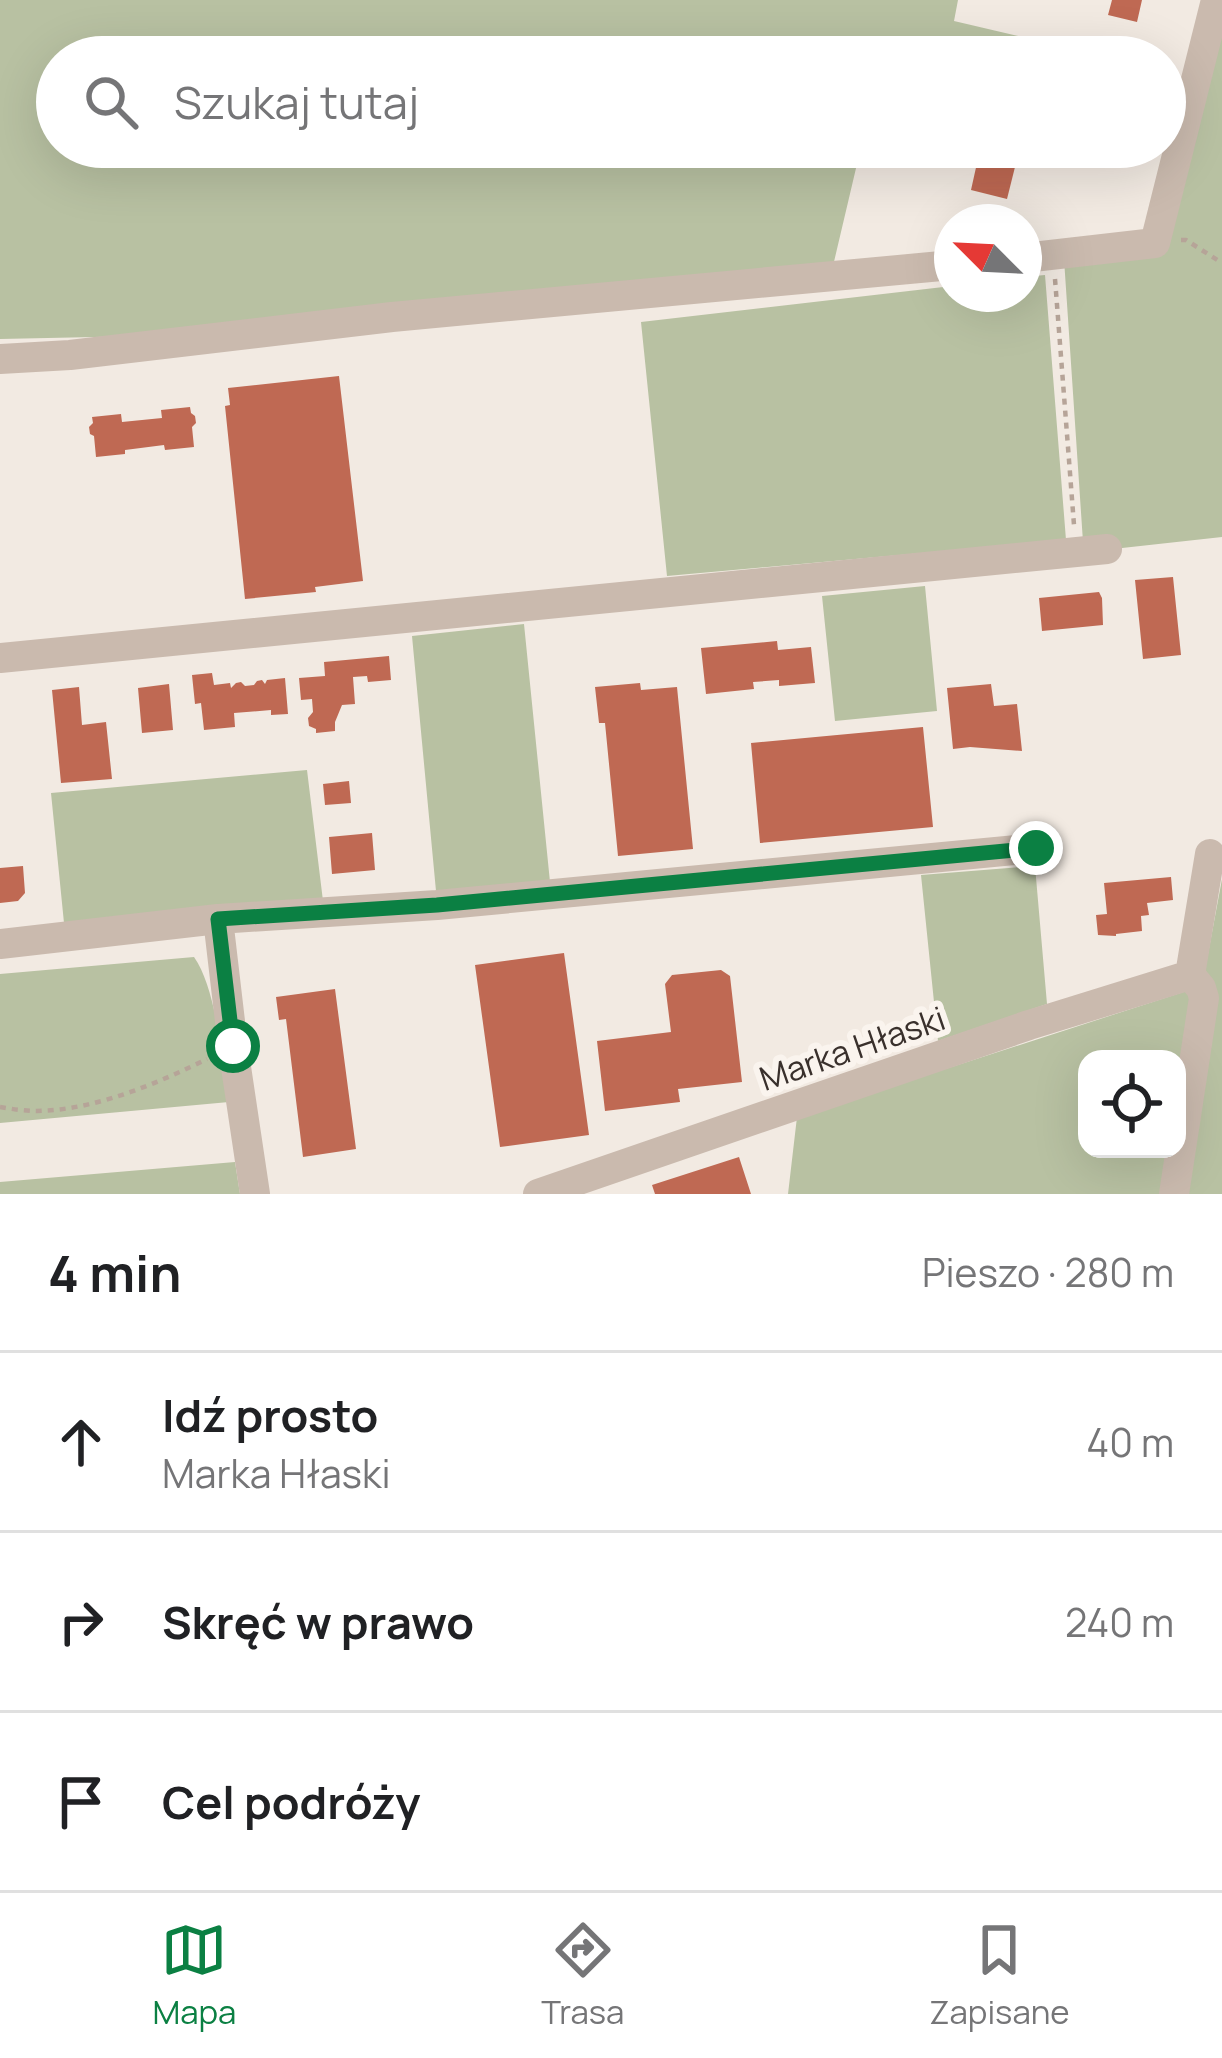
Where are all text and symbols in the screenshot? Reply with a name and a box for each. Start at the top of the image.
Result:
search box [36,36,1186,168]
icon: search [78,69,144,135]
text: Szukaj tutaj [174,71,419,133]
north arrow [934,204,1042,312]
route end [1009,821,1063,875]
street label: Marka Hłaski [753,995,951,1101]
route start [206,1019,260,1073]
map controls [1078,1050,1186,1158]
button: locate [1078,1050,1186,1158]
text: 4 min [48,1238,181,1307]
text: Pieszo · 280 m [922,1245,1174,1299]
text: Idź prosto [162,1384,378,1446]
icon: ahead [48,1409,114,1475]
text: 40 m [1086,1415,1174,1469]
text: Marka Hłaski [162,1446,390,1500]
icon: right [48,1589,114,1655]
text: Skręć w prawo [162,1591,474,1653]
text: 240 m [1065,1595,1174,1649]
icon: arrive [48,1769,114,1835]
text: Cel podróży [162,1771,420,1833]
tab: Mapa [152,1917,236,2034]
tab: Trasa [541,1917,624,2034]
tab: Zapisane [929,1917,1070,2034]

